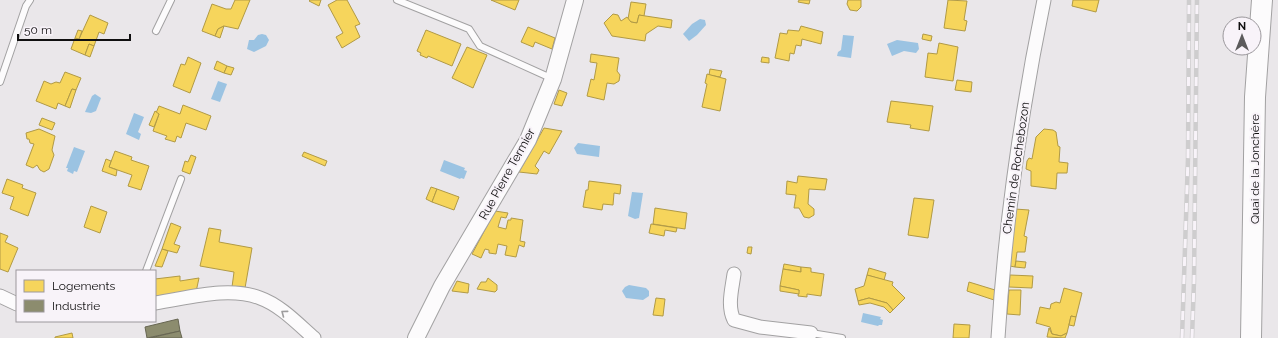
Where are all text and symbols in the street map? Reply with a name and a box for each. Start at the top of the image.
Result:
scale bar [18,16,130,42]
north arrow [1222,16,1262,56]
text: N [1238,20,1246,33]
text: 50 m [24,23,52,37]
street label: Chemin de Rochebozon [1000,101,1032,235]
street label: Quai de la Jonchère [1248,114,1262,224]
street label: Rue Pierre Termier [476,125,538,222]
legend [16,270,156,322]
text: Logements [52,279,115,293]
text: Industrie [52,299,100,313]
one-way arrow [281,310,288,318]

